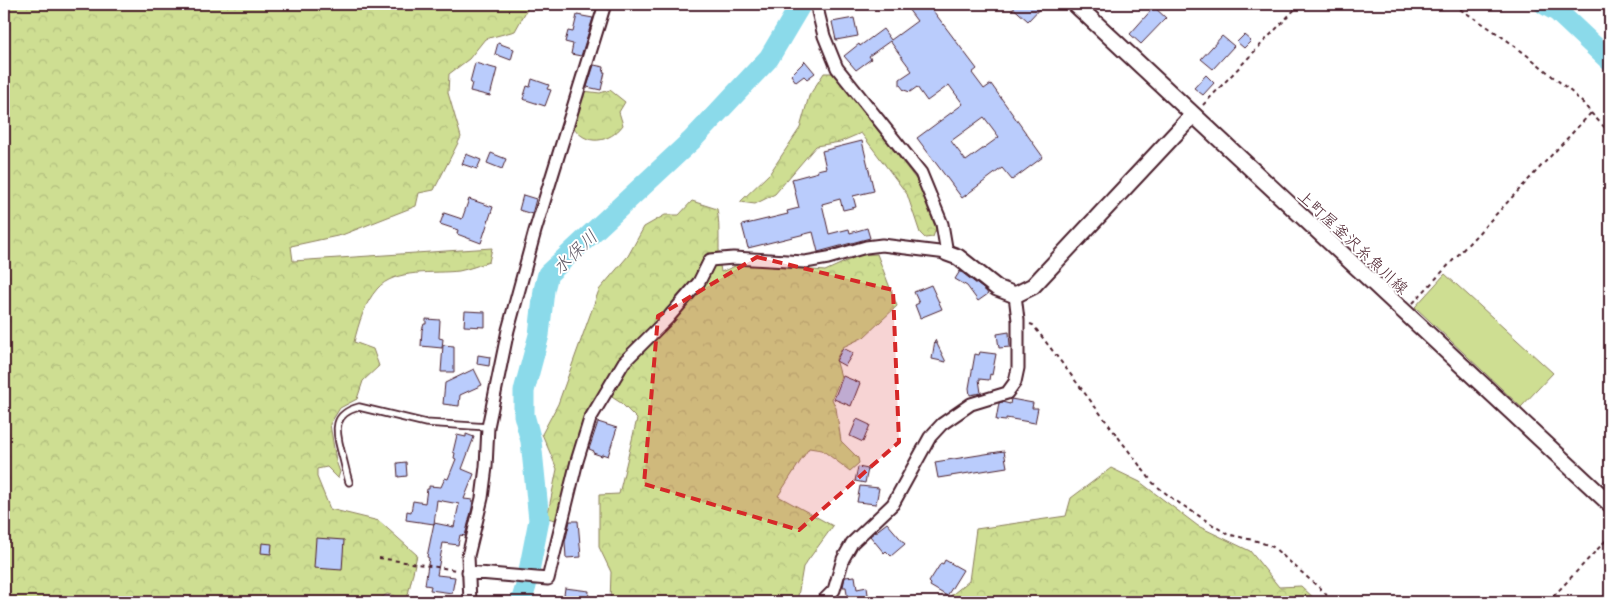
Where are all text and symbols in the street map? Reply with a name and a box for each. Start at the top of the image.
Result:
street label: 上町屋釜沢糸魚川線 [1293,183,1415,299]
water label: 水保川 [545,223,603,279]

